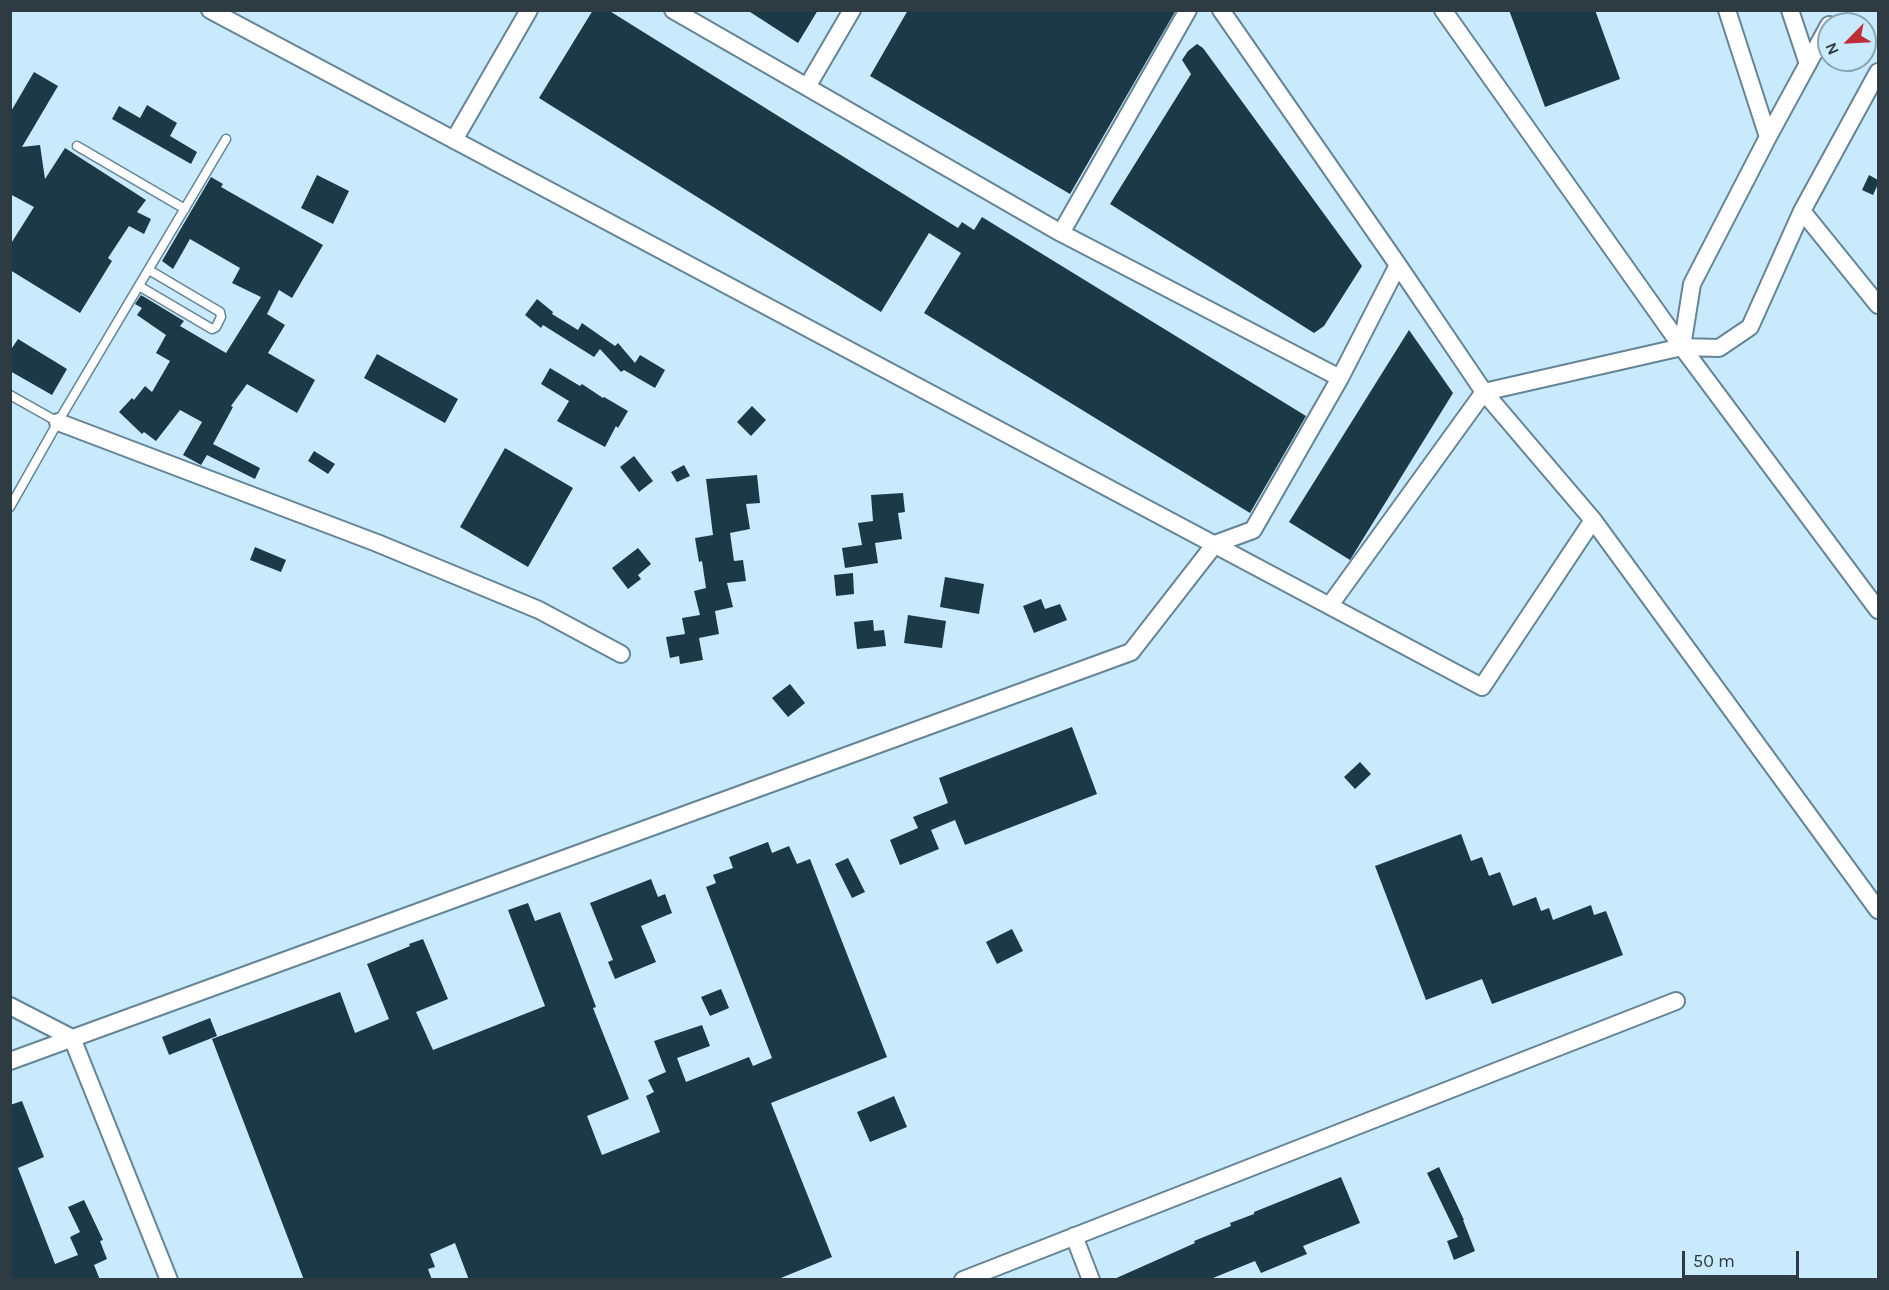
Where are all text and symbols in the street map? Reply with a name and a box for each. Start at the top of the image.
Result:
north arrow [1817,12,1877,72]
text: N [1821,40,1843,58]
scale bar [1685,1239,1802,1277]
text: 50 m [1693,1250,1735,1272]

